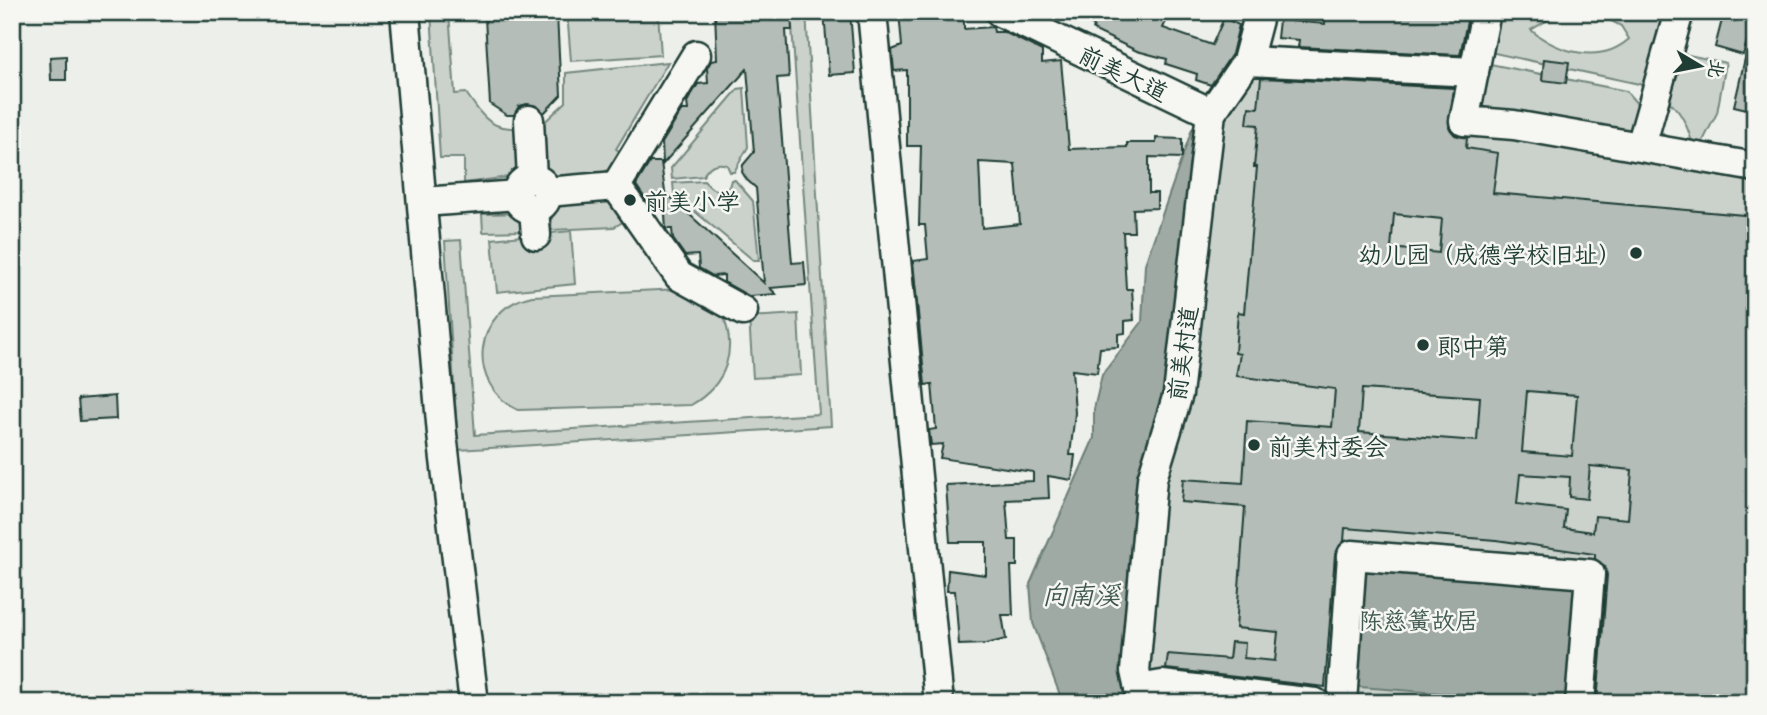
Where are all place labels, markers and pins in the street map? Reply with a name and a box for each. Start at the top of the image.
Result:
place label: 前美小学 [644,182,740,218]
marker: 前美小学 [622,192,638,208]
place label: 幼儿园（成德学校旧址） [1358,235,1622,271]
marker: 幼儿园（成德学校旧址） [1628,245,1644,261]
place label: 郎中第 [1437,327,1509,363]
marker: 郎中第 [1415,337,1431,353]
place label: 前美村委会 [1268,427,1388,463]
marker: 前美村委会 [1246,437,1262,453]

